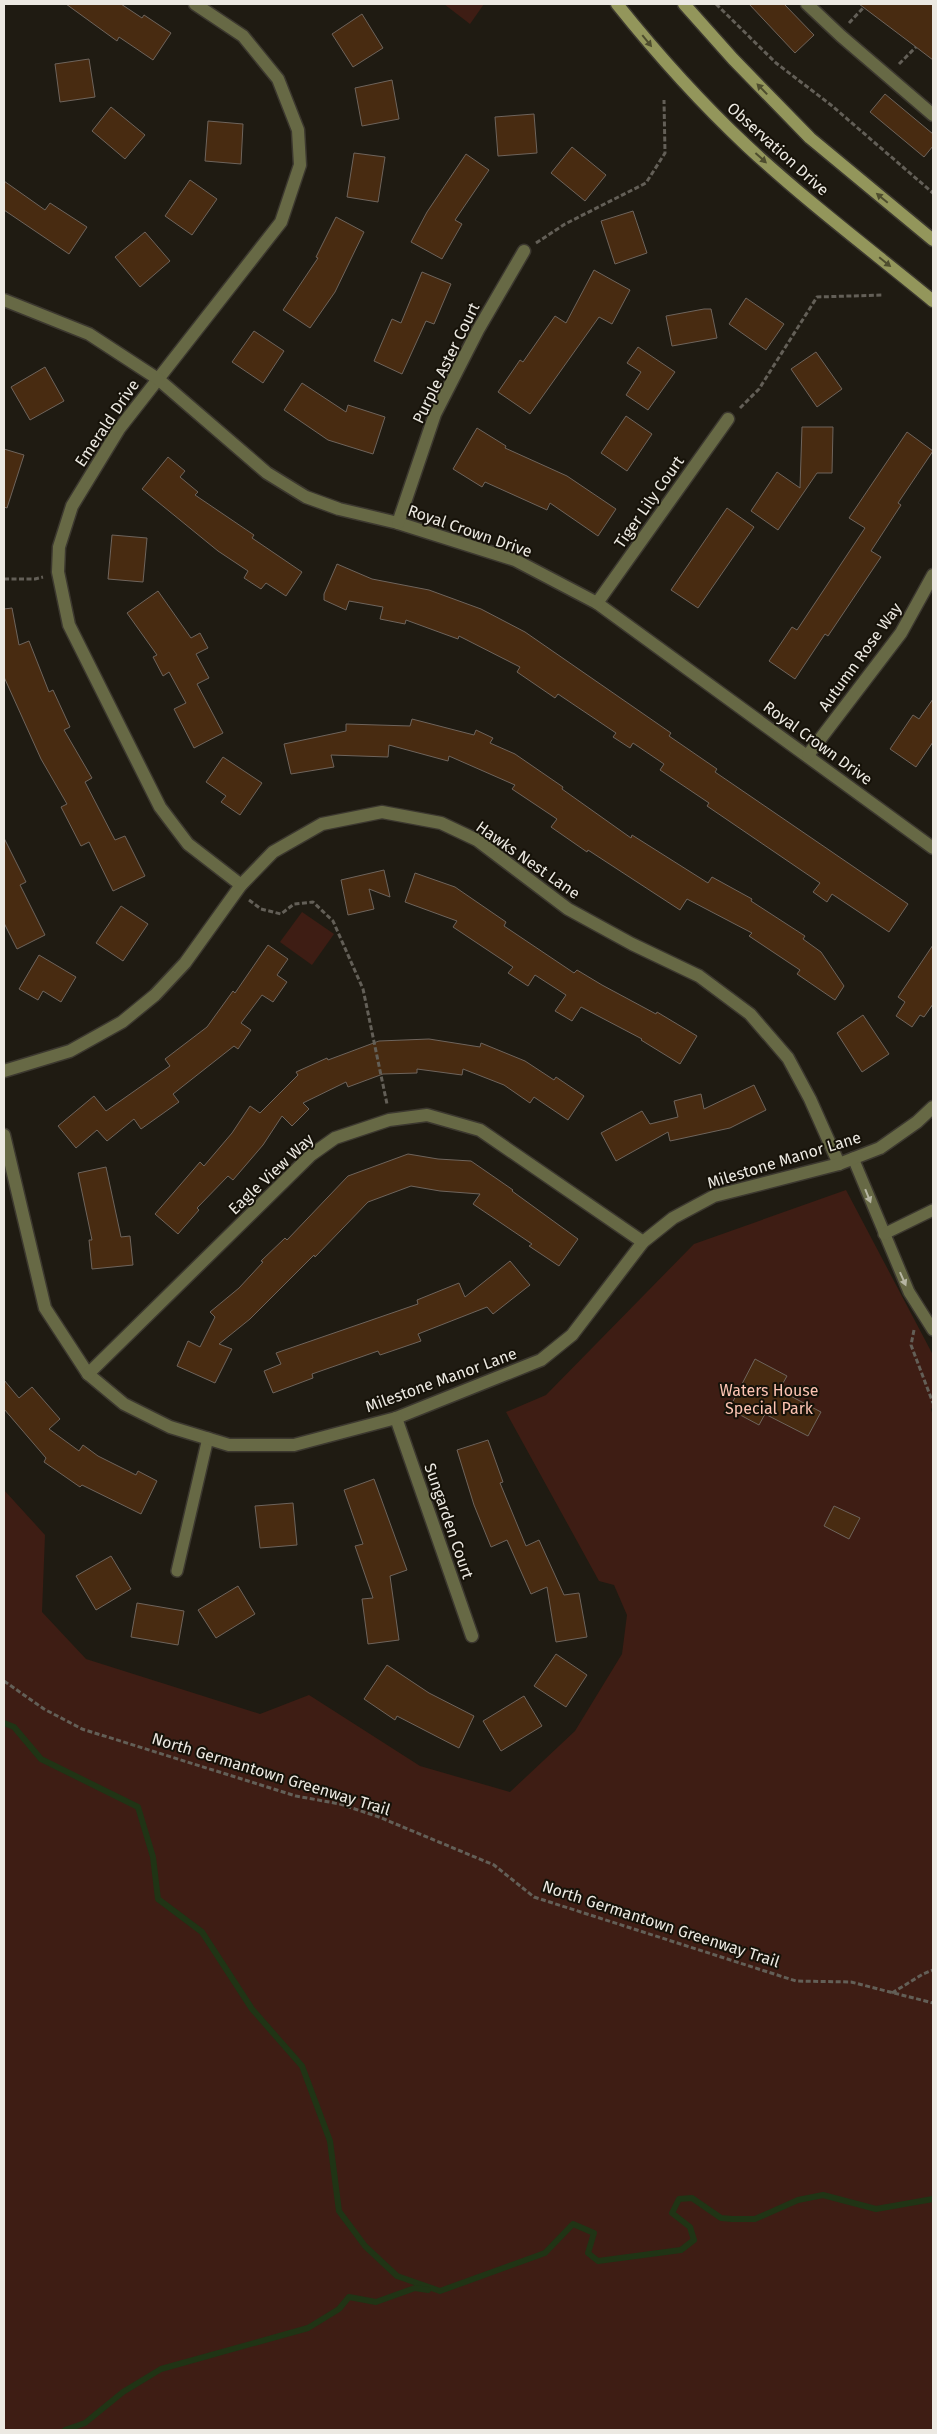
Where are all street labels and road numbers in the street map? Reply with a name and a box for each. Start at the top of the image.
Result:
street label: Observation Drive [723,98,833,200]
street label: Purple Aster Court [409,299,484,426]
street label: Emerald Drive [71,376,143,470]
street label: Tiger Lily Court [610,452,688,552]
street label: Royal Crown Drive [405,501,535,561]
street label: Autumn Rose Way [814,599,906,715]
street label: Royal Crown Drive [760,697,876,789]
street label: Hawks Nest Lane [472,817,584,903]
street label: Milestone Manor Lane [705,1128,863,1192]
street label: Eagle View Way [224,1130,318,1218]
street label: Milestone Manor Lane [363,1344,519,1416]
street label: Sungarden Court [420,1461,478,1581]
street label: North Germantown Greenway Trail [149,1729,393,1819]
street label: North Germantown Greenway Trail [540,1877,782,1972]

